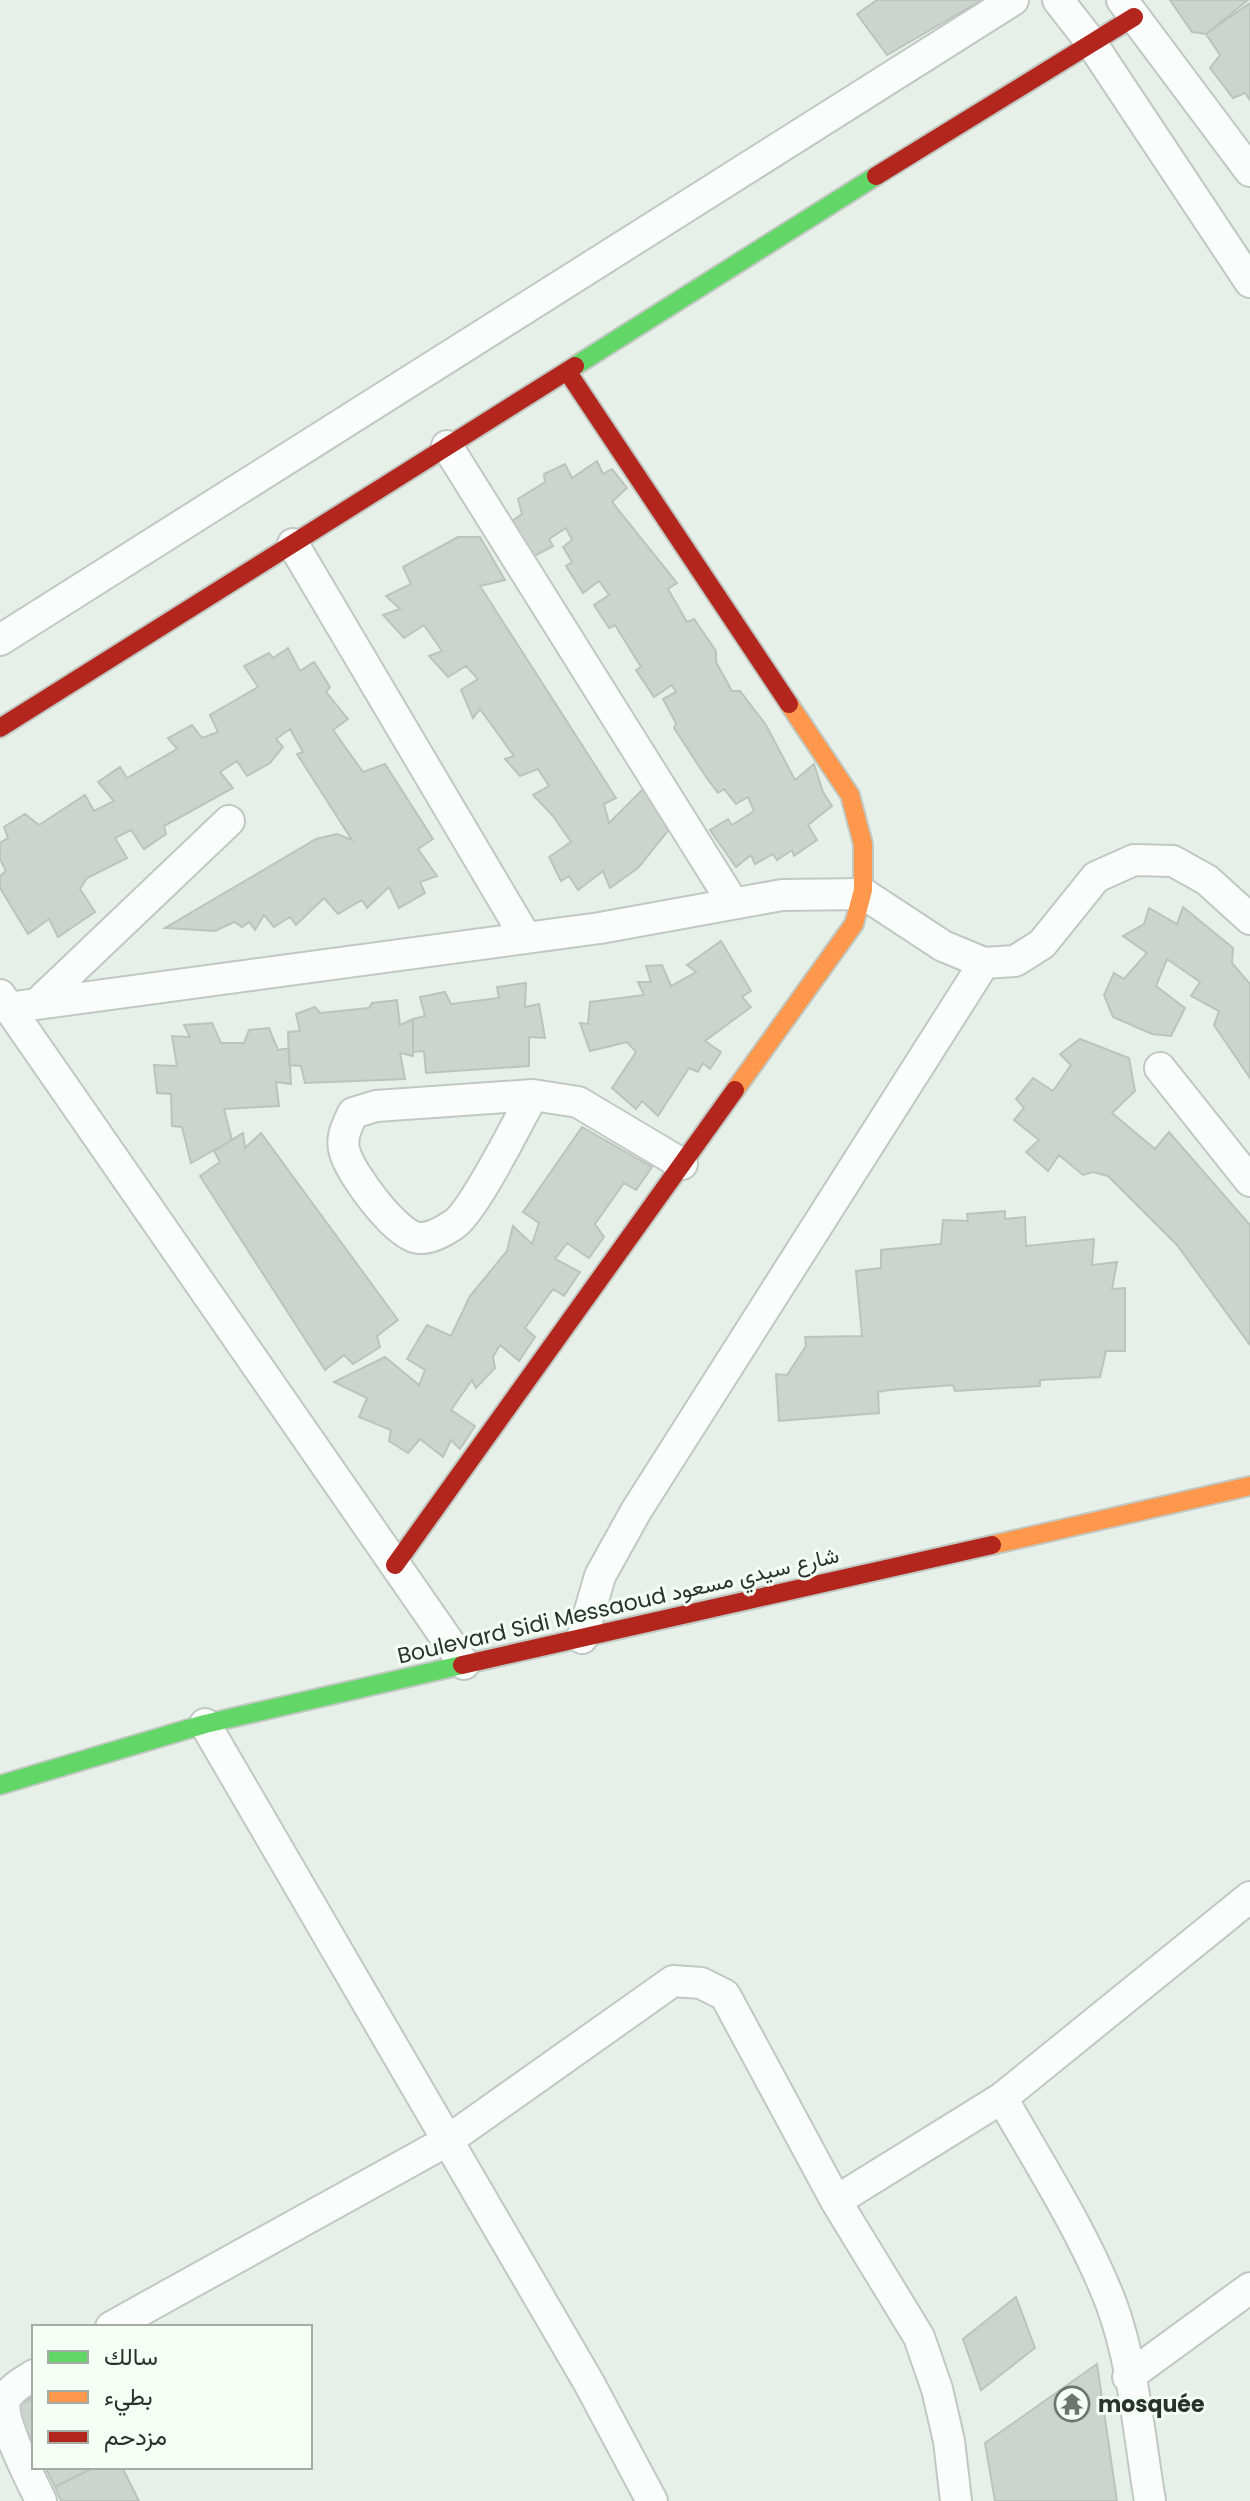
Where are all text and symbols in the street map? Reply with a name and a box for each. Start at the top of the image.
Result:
street label: Boulevard Sidi Messaoud شارع سيدي مسعود [394,1539,843,1674]
legend [32,2325,312,2469]
text: سالك [104,2340,158,2373]
text: بطيء [104,2380,153,2416]
temple icon: mosquée [1053,2385,1091,2423]
place label: mosquée [1098,2389,1204,2420]
text: مزدحم [104,2420,167,2453]

